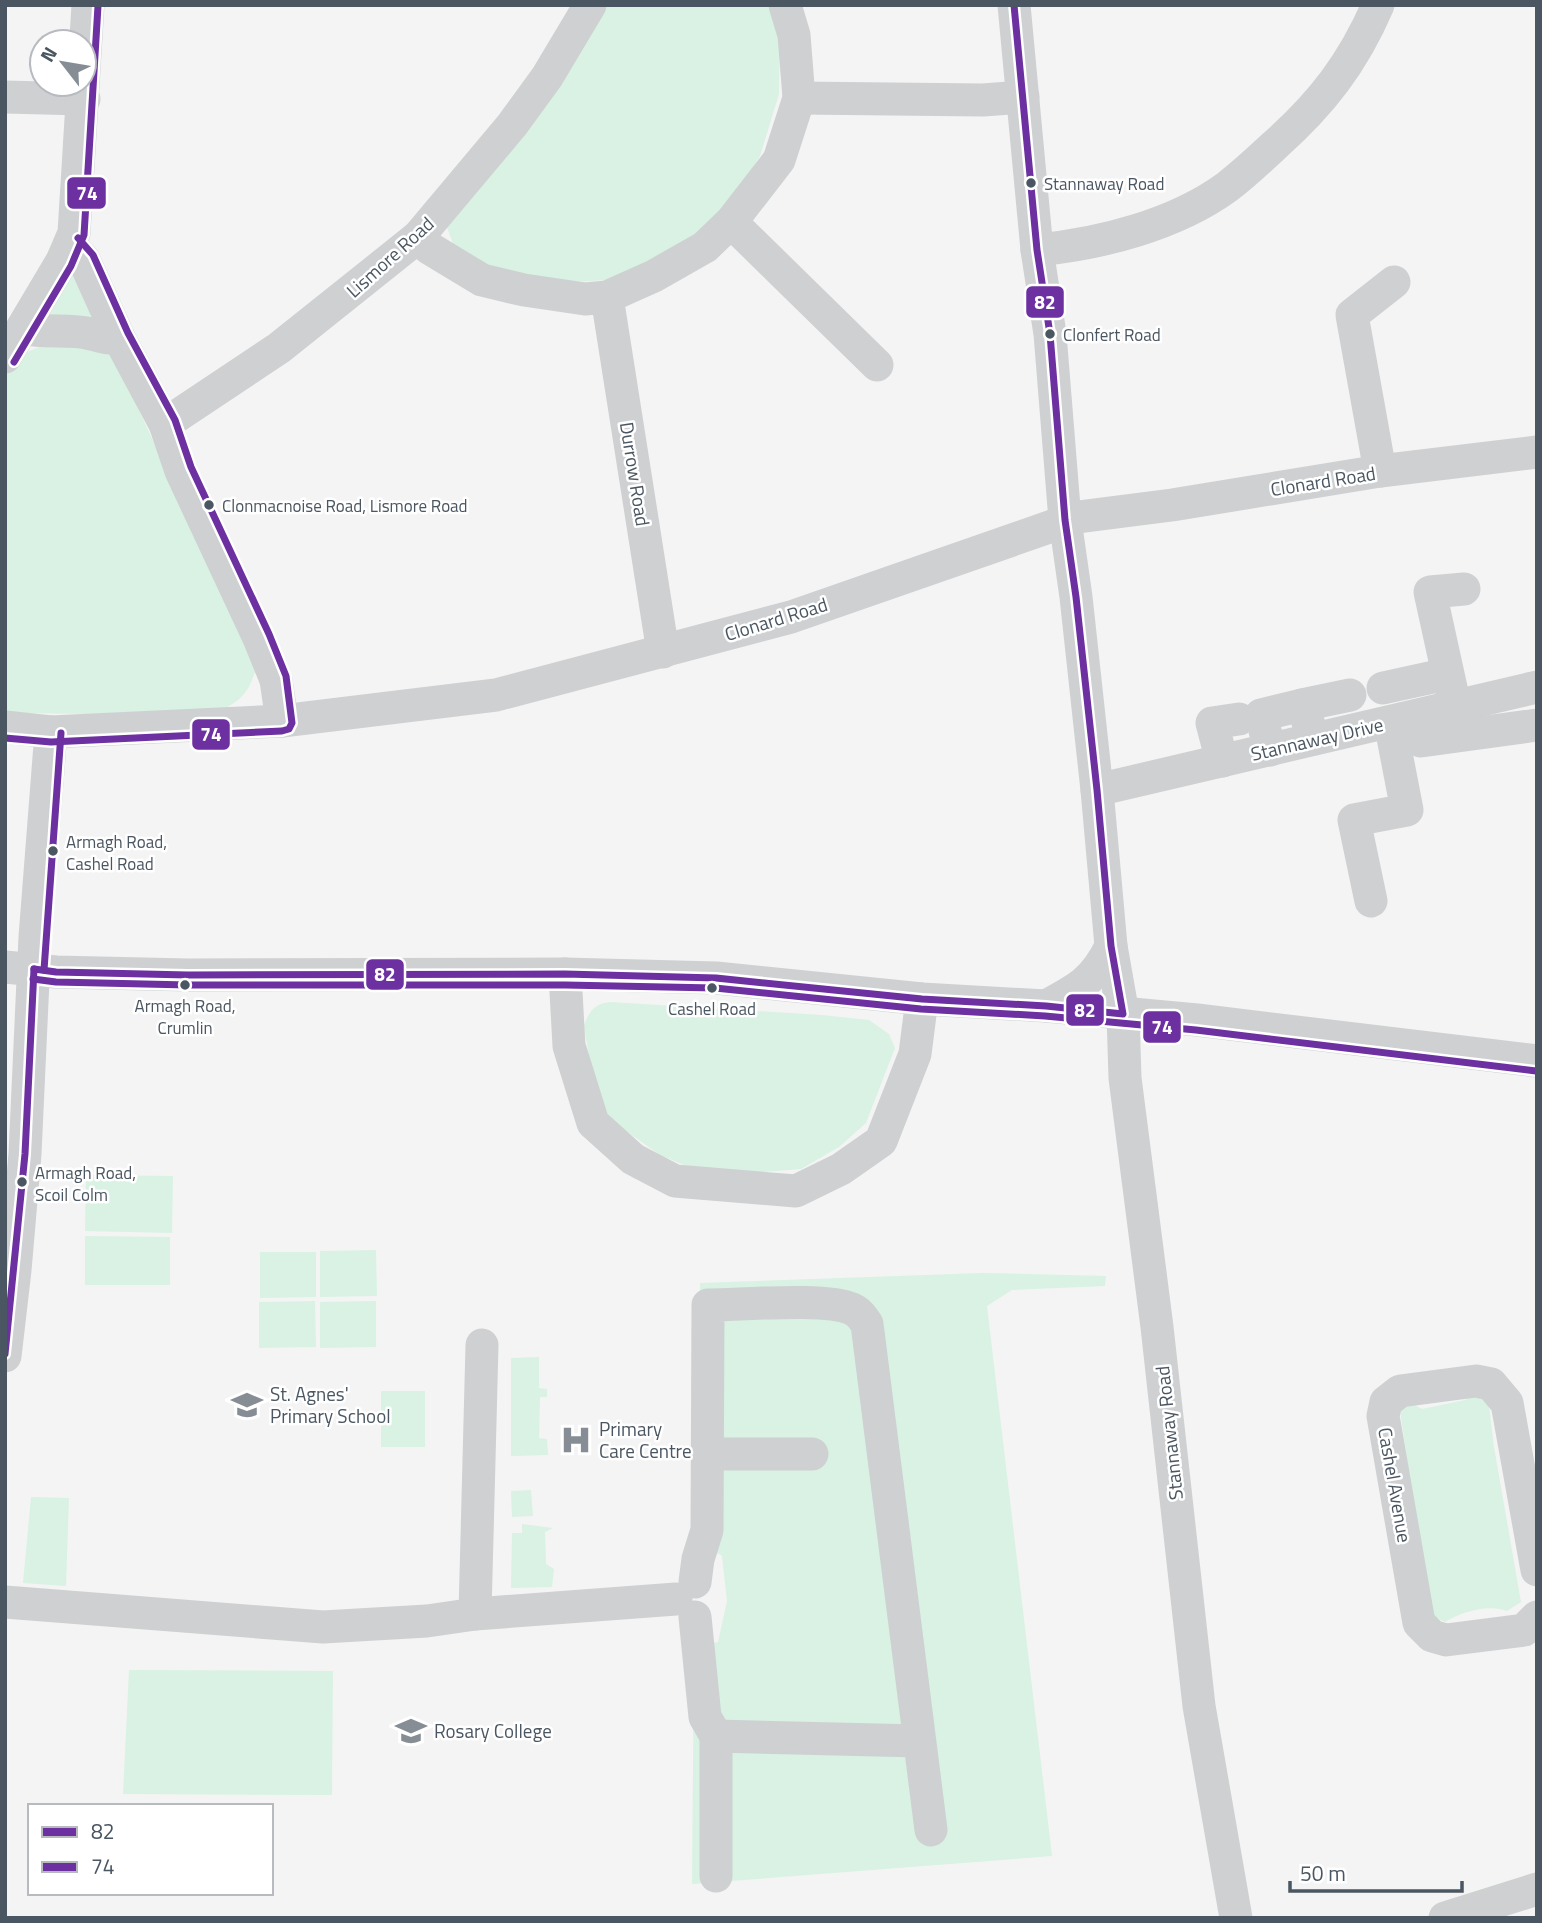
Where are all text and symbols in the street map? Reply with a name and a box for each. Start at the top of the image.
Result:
north arrow [28,28,98,98]
text: N [32,41,64,67]
place label: Stannaway Road [1044,171,1164,197]
line badge: 74 [66,176,107,210]
marker: Stannaway Road [1024,176,1038,190]
text: 74 [76,178,98,207]
street label: Lismore Road [339,209,440,304]
line badge: 82 [1025,285,1065,319]
text: 82 [1034,287,1056,316]
place label: Clonfert Road [1063,322,1161,348]
marker: Clonfert Road [1043,327,1057,341]
street label: Durrow Road [613,420,658,528]
street label: Clonard Road [1268,458,1378,503]
place label: Clonmacnoise Road, Lismore Road [222,493,468,519]
marker: Clonmacnoise Road, Lismore Road [202,498,216,512]
street label: Clonard Road [721,589,831,648]
street label: Stannaway Drive [1248,709,1386,768]
line badge: 74 [191,718,231,751]
text: 74 [200,719,222,748]
place label: Armagh Road, Cashel Road [66,829,167,877]
marker: Armagh Road, Cashel Road [46,844,60,858]
line badge: 82 [365,958,405,991]
text: 82 [374,959,396,988]
marker: Armagh Road, Crumlin [178,978,192,992]
marker: Cashel Road [705,981,719,995]
place label: Armagh Road, Crumlin [135,993,235,1041]
line badge: 82 [1065,993,1105,1027]
text: 82 [1074,995,1096,1024]
place label: Cashel Road [668,996,756,1022]
line badge: 74 [1142,1010,1182,1044]
text: 74 [1151,1012,1173,1041]
place label: Armagh Road, Scoil Colm [35,1160,136,1208]
marker: Armagh Road, Scoil Colm [15,1175,29,1189]
street label: Stannaway Road [1147,1365,1190,1501]
place label: St. Agnes' Primary School [270,1379,391,1430]
school or university icon: St. Agnes' Primary School [230,1388,264,1422]
place label: Primary Care Centre [599,1414,692,1465]
hospital icon: Primary Care Centre [559,1423,593,1457]
street label: Cashel Avenue [1371,1425,1420,1545]
school or university icon: Rosary College [394,1714,428,1748]
place label: Rosary College [434,1716,552,1745]
legend [28,1804,273,1895]
text: 82 [91,1815,115,1847]
text: 74 [91,1850,115,1882]
scale bar [1290,1850,1462,1894]
text: 50 m [1300,1857,1346,1889]

